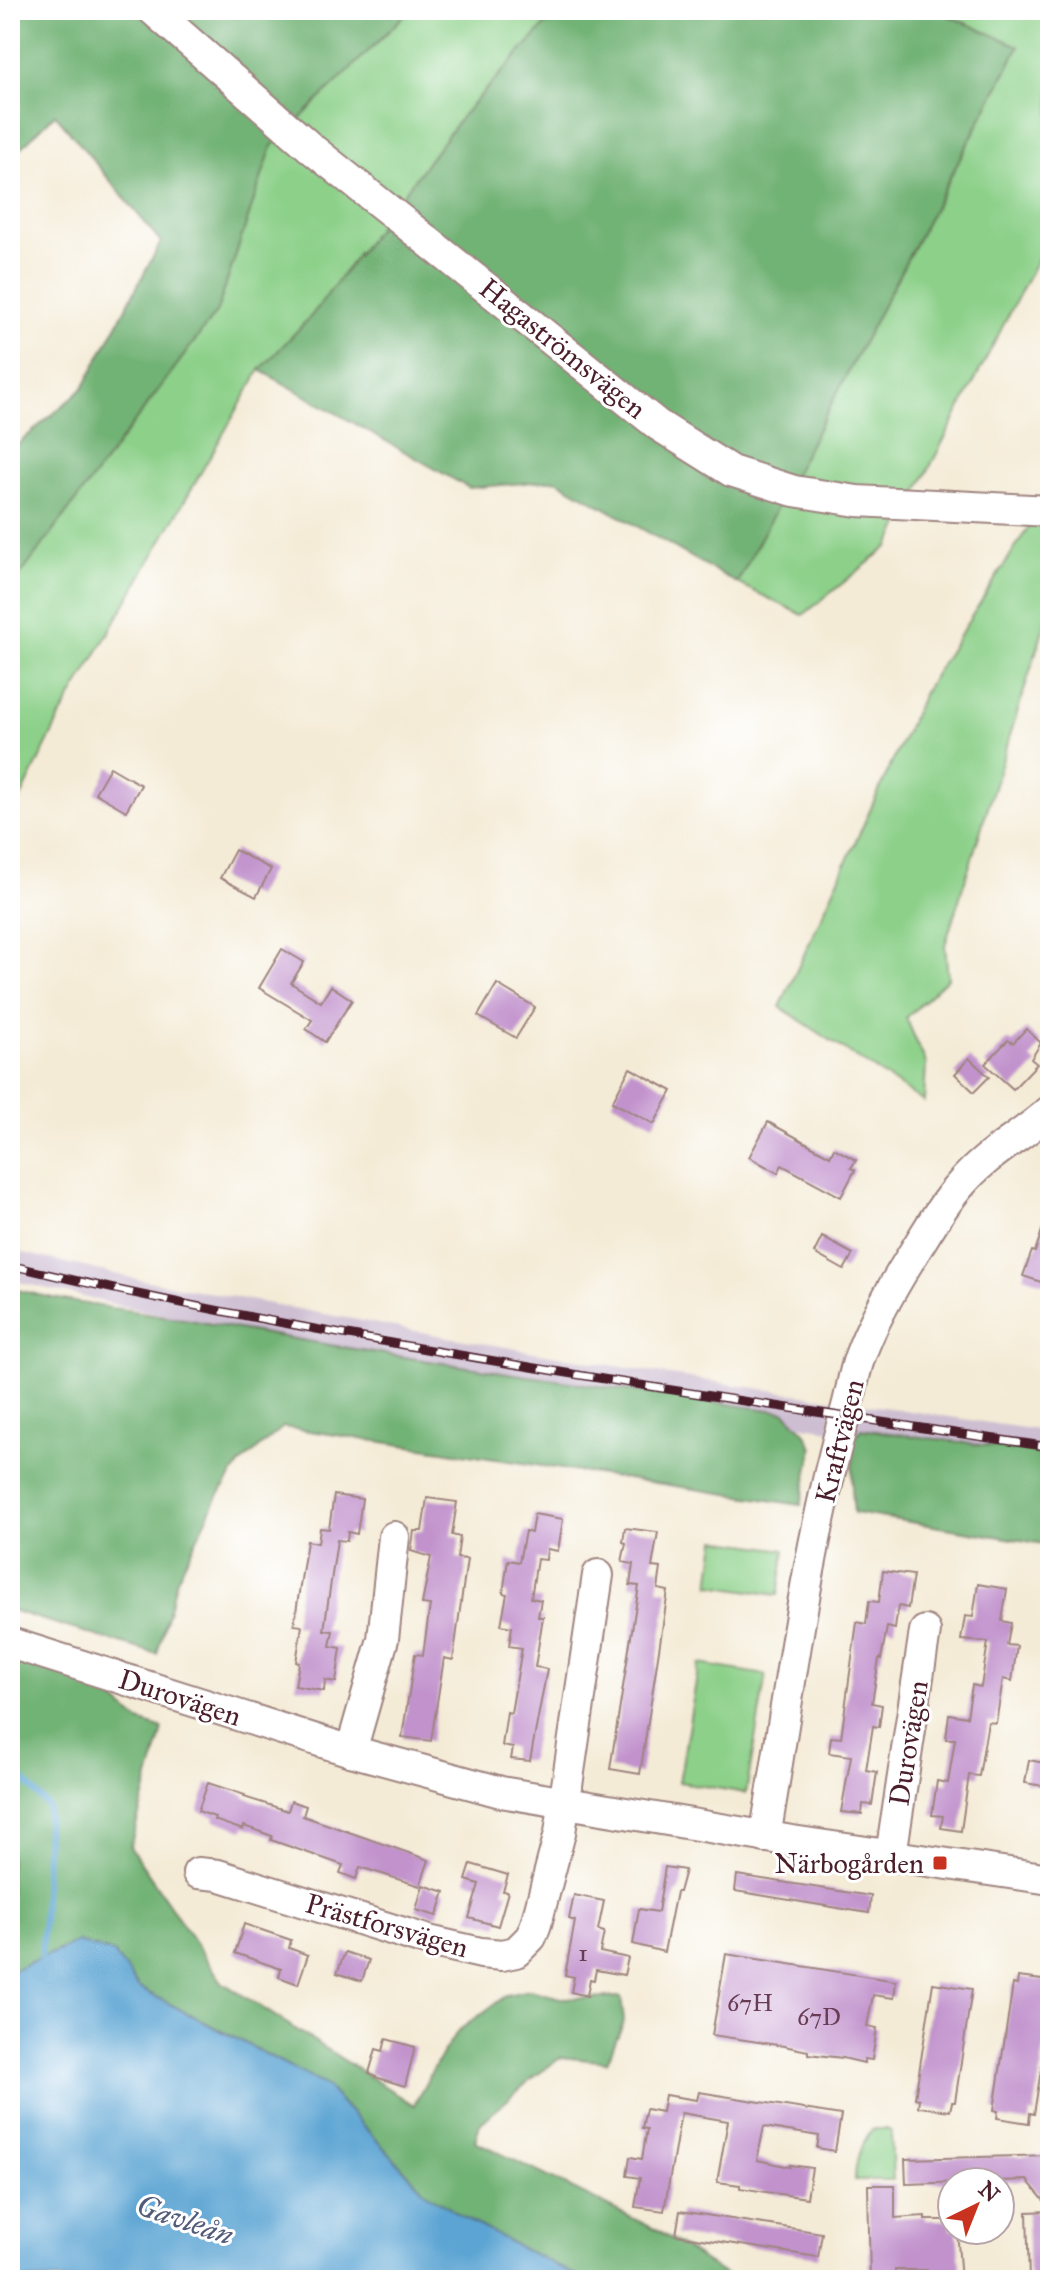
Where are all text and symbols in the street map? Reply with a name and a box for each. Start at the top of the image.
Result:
street label: Hagaströmsvägen [472,270,653,426]
street label: Kraftvägen [807,1375,872,1507]
street label: Durovägen [114,1661,245,1734]
street label: Durovägen [881,1678,936,1808]
place label: Närbogården [774,1846,924,1881]
marker: Närbogården [931,1854,949,1872]
street label: Prästforsvägen [302,1886,472,1965]
house number: 1 [578,1938,588,1968]
house number: 67H [727,1988,773,2018]
house number: 67D [797,2002,841,2032]
north arrow [936,2166,1016,2246]
text: N [973,2175,1006,2208]
water label: Gavleån [132,2187,238,2253]

